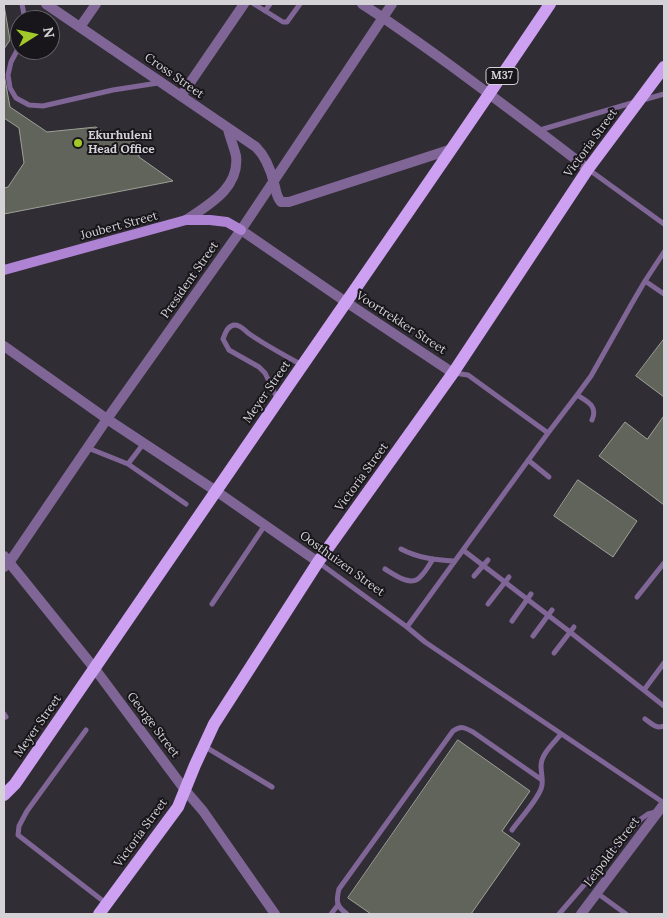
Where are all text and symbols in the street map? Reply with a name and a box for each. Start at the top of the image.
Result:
north arrow [10,10,60,60]
text: N [39,26,59,39]
street label: Cross Street [142,50,206,102]
road number: M37 [486,68,518,84]
street label: Victoria Street [561,106,621,180]
place label: Ekurhuleni Head Office [88,129,155,157]
marker: Ekurhuleni Head Office [72,137,84,149]
street label: Joubert Street [79,209,159,243]
street label: President Street [158,239,222,321]
street label: Voortrekker Street [353,288,449,358]
street label: Meyer Street [240,358,294,426]
street label: Victoria Street [332,440,392,514]
street label: Oosthuizen Street [297,528,387,600]
street label: George Street [124,690,182,760]
street label: Meyer Street [11,692,65,760]
street label: Victoria Street [111,796,171,870]
street label: Leipoldt Street [581,814,643,890]

